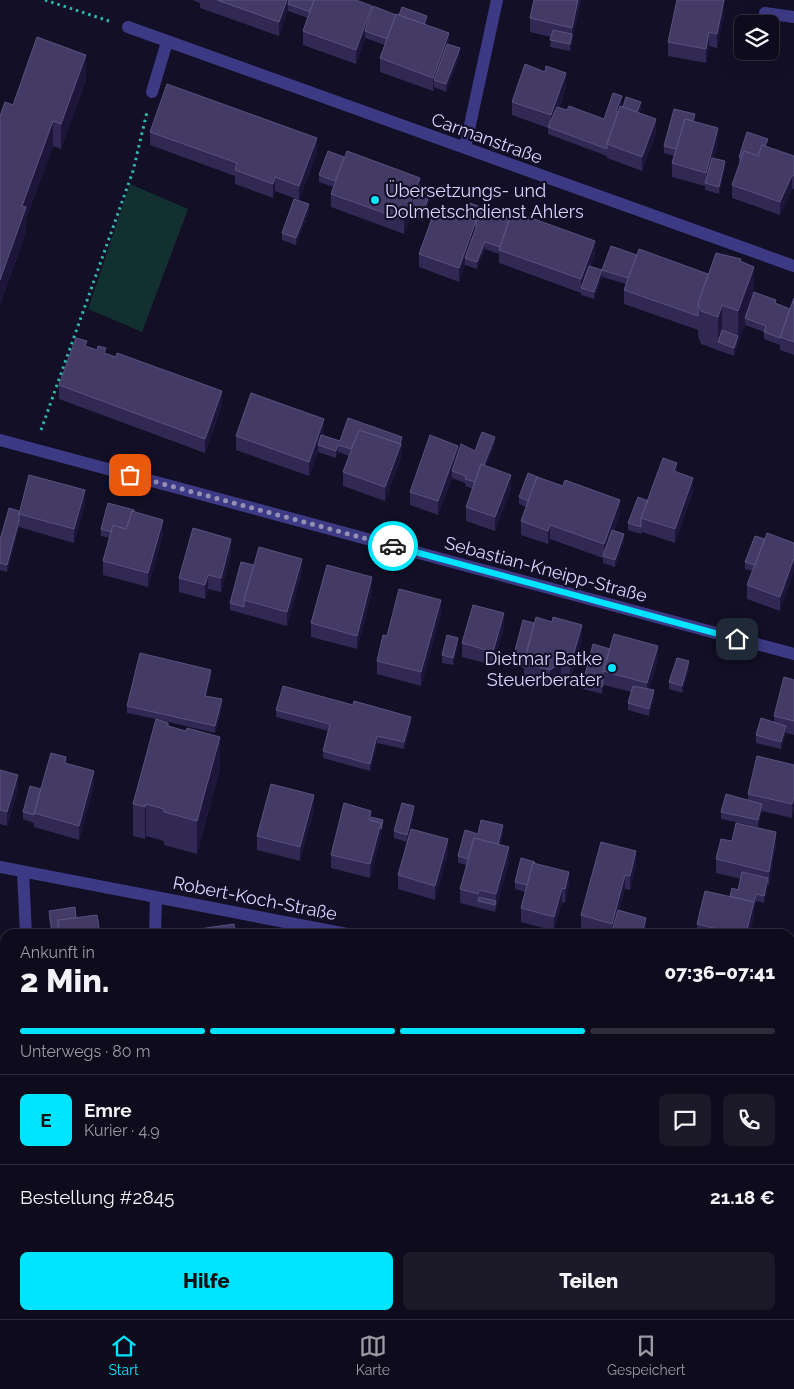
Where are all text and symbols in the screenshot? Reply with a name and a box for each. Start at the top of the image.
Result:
map controls [734,15,779,60]
button: layers [734,15,779,60]
street label: Carmanstraße [429,108,546,168]
place label: Übersetzungs- und Dolmetschdienst Ahlers [385,180,584,222]
marker: Übersetzungs- und Dolmetschdienst Ahlers [369,194,381,206]
pin [109,454,151,496]
icon: bag [116,461,144,489]
courier [368,521,418,571]
icon: car [379,532,407,560]
street label: Sebastian-Kneipp-Straße [442,532,650,606]
pin [716,618,758,660]
icon: home [723,625,751,653]
place label: Dietmar Batke Steuerberater [484,648,603,690]
marker: Dietmar Batke Steuerberater [606,662,618,674]
street label: Robert-Koch-Straße [171,872,339,924]
text: Ankunft in [20,943,95,962]
text: 07:36–07:41 [664,961,775,983]
text: 2 Min. [20,962,109,999]
text: Unterwegs · 80 m [20,1042,150,1061]
button: chat [659,1094,711,1146]
button: phone [723,1094,775,1146]
text: Emre [84,1099,132,1121]
text: E [40,1109,52,1131]
text: Kurier · 4.9 [84,1121,160,1140]
text: Bestellung #2845 [20,1186,174,1208]
text: 21.18 € [710,1186,775,1208]
button: Hilfe [20,1252,393,1310]
button: Teilen [403,1252,775,1310]
tab: Start [108,1332,139,1378]
tab: Karte [356,1332,390,1378]
tab: Gespeichert [607,1332,686,1378]

